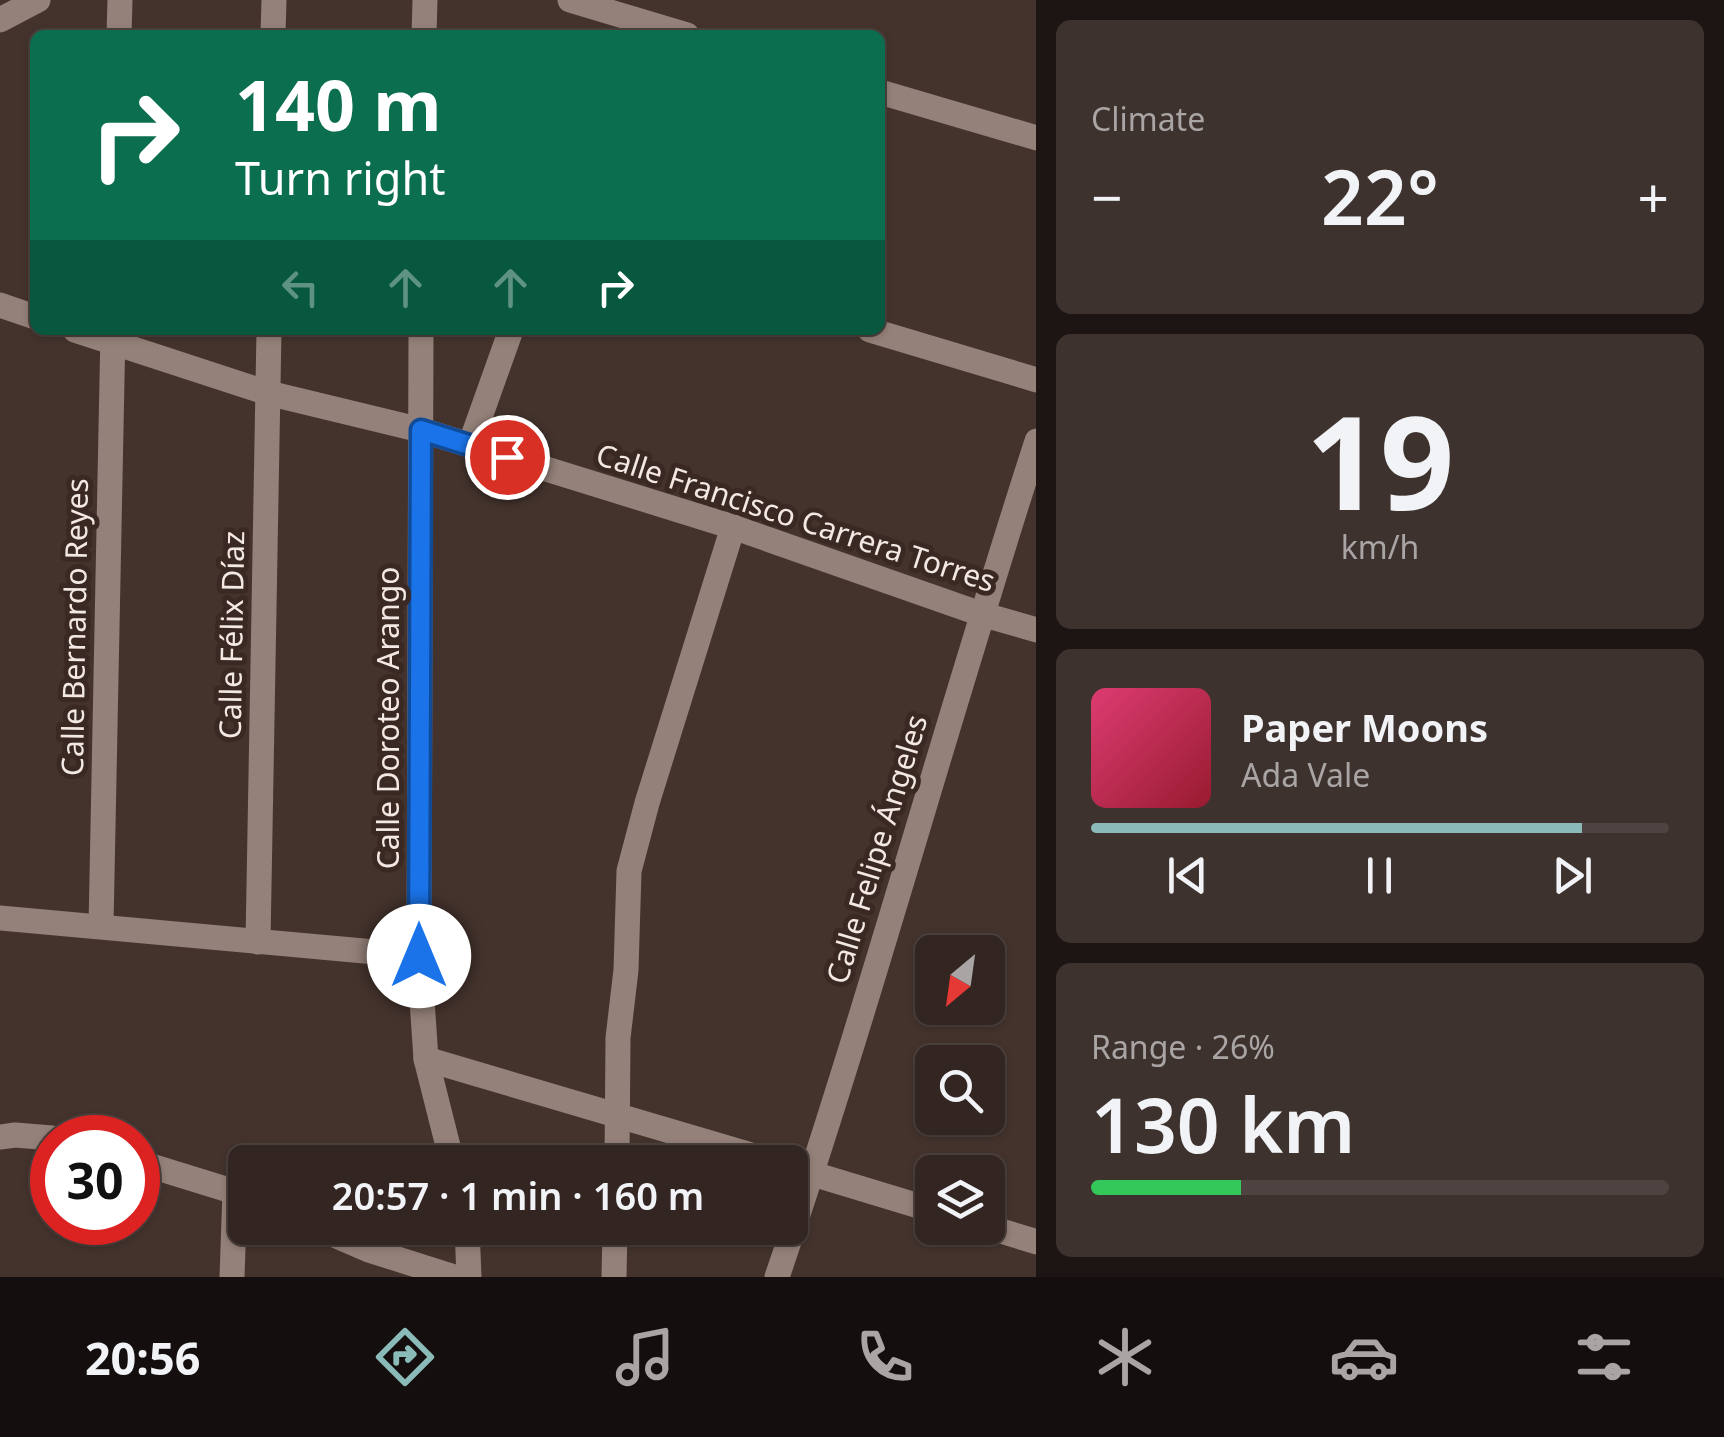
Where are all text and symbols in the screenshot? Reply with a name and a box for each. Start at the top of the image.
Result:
text: 140 m [235,56,442,152]
icon: right [70,70,200,200]
text: Climate [1091,97,1205,140]
text: 22° [1321,145,1439,247]
text: Turn right [235,147,446,208]
text: − [1091,159,1122,234]
text: + [1638,159,1669,234]
icon: left [273,260,328,315]
icon: ahead [378,260,433,315]
icon: ahead [483,260,538,315]
icon: right [588,260,643,315]
text: 19 [1306,371,1454,548]
pin [465,415,550,500]
icon: arrive [480,430,535,485]
street label: Calle Francisco Carrera Torres [591,433,1001,601]
street label: Calle Bernardo Reyes [51,478,97,776]
text: km/h [1341,525,1419,568]
street label: Calle Félix Díaz [209,531,253,739]
street label: Calle Doroteo Arango [367,567,408,869]
text: Paper Moons [1241,701,1488,753]
street label: Calle Felipe Ángeles [816,709,936,989]
text: Ada Vale [1241,753,1370,796]
icon: previous [1160,848,1215,903]
icon: pause [1352,848,1407,903]
icon: next [1545,848,1600,903]
position arrow [367,904,471,1008]
north arrow [915,935,1005,1025]
map controls [915,935,1005,1245]
text: Range · 26% [1091,1025,1275,1068]
button: search [915,1045,1005,1135]
text: 130 km [1091,1073,1355,1175]
speed limit sign: 30 [30,1115,160,1245]
button: layers [915,1155,1005,1245]
text: 20:57 · 1 min · 160 m [332,1169,704,1221]
icon: directions [370,1322,440,1392]
icon: music [610,1322,680,1392]
icon: phone [850,1322,920,1392]
icon: climate [1090,1322,1160,1392]
icon: car [1329,1322,1399,1392]
icon: filters [1569,1322,1639,1392]
text: 20:56 [85,1327,200,1388]

